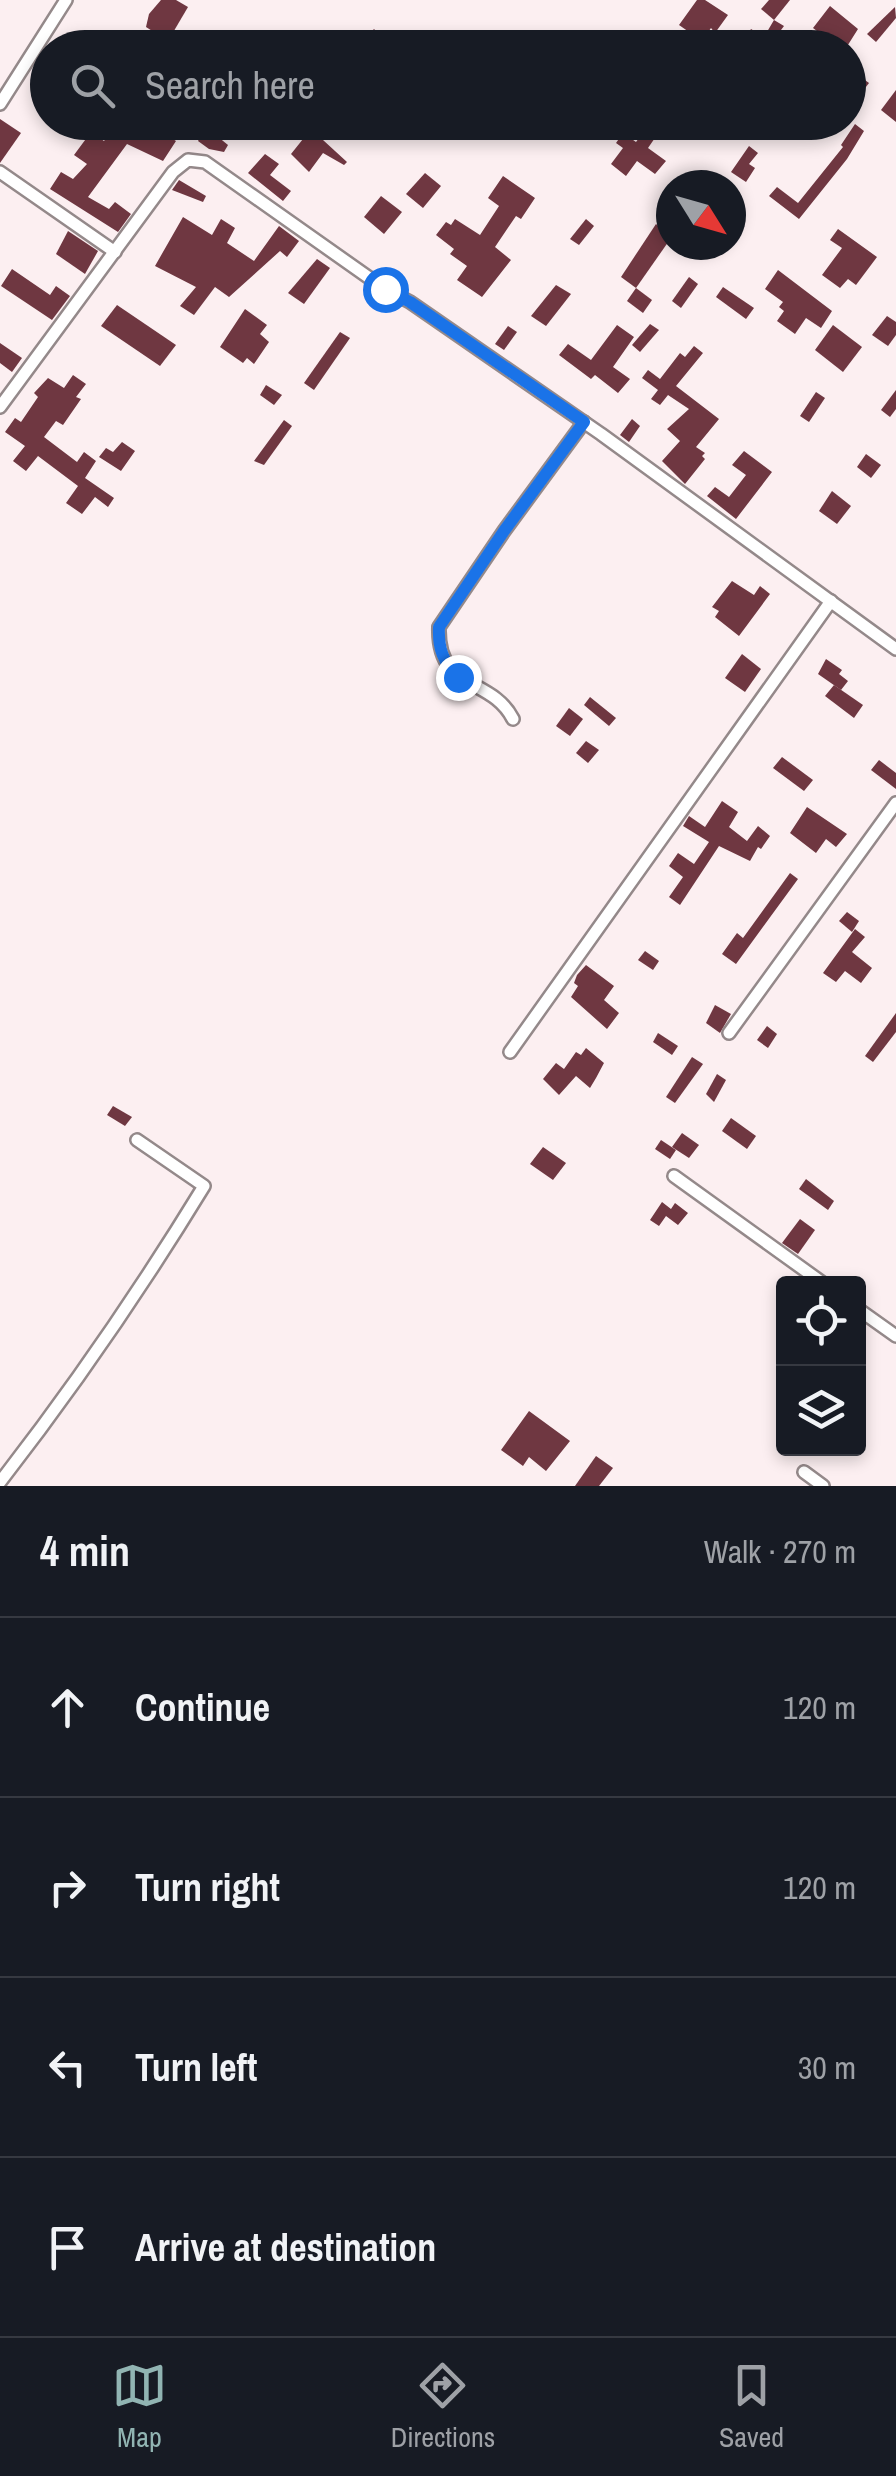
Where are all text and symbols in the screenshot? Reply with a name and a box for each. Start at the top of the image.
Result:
search box [30,30,866,140]
icon: search [65,58,120,113]
text: Search here [145,60,315,111]
north arrow [656,170,746,260]
route start [363,267,409,313]
route end [436,655,482,701]
map controls [776,1276,866,1456]
button: locate [776,1276,866,1366]
button: layers [776,1366,866,1456]
text: 4 min [40,1523,130,1579]
text: Walk · 270 m [704,1530,856,1573]
icon: ahead [40,1680,95,1735]
text: Continue [135,1682,270,1733]
text: 120 m [783,1686,856,1729]
icon: right [40,1860,95,1915]
text: Turn right [135,1862,280,1913]
text: 120 m [783,1866,856,1909]
icon: left [40,2040,95,2095]
text: Turn left [135,2042,257,2093]
text: 30 m [798,2046,856,2089]
icon: arrive [40,2220,95,2275]
text: Arrive at destination [135,2222,436,2273]
tab: Map [112,2358,167,2456]
tab: Directions [391,2358,495,2456]
tab: Saved [719,2358,784,2456]

